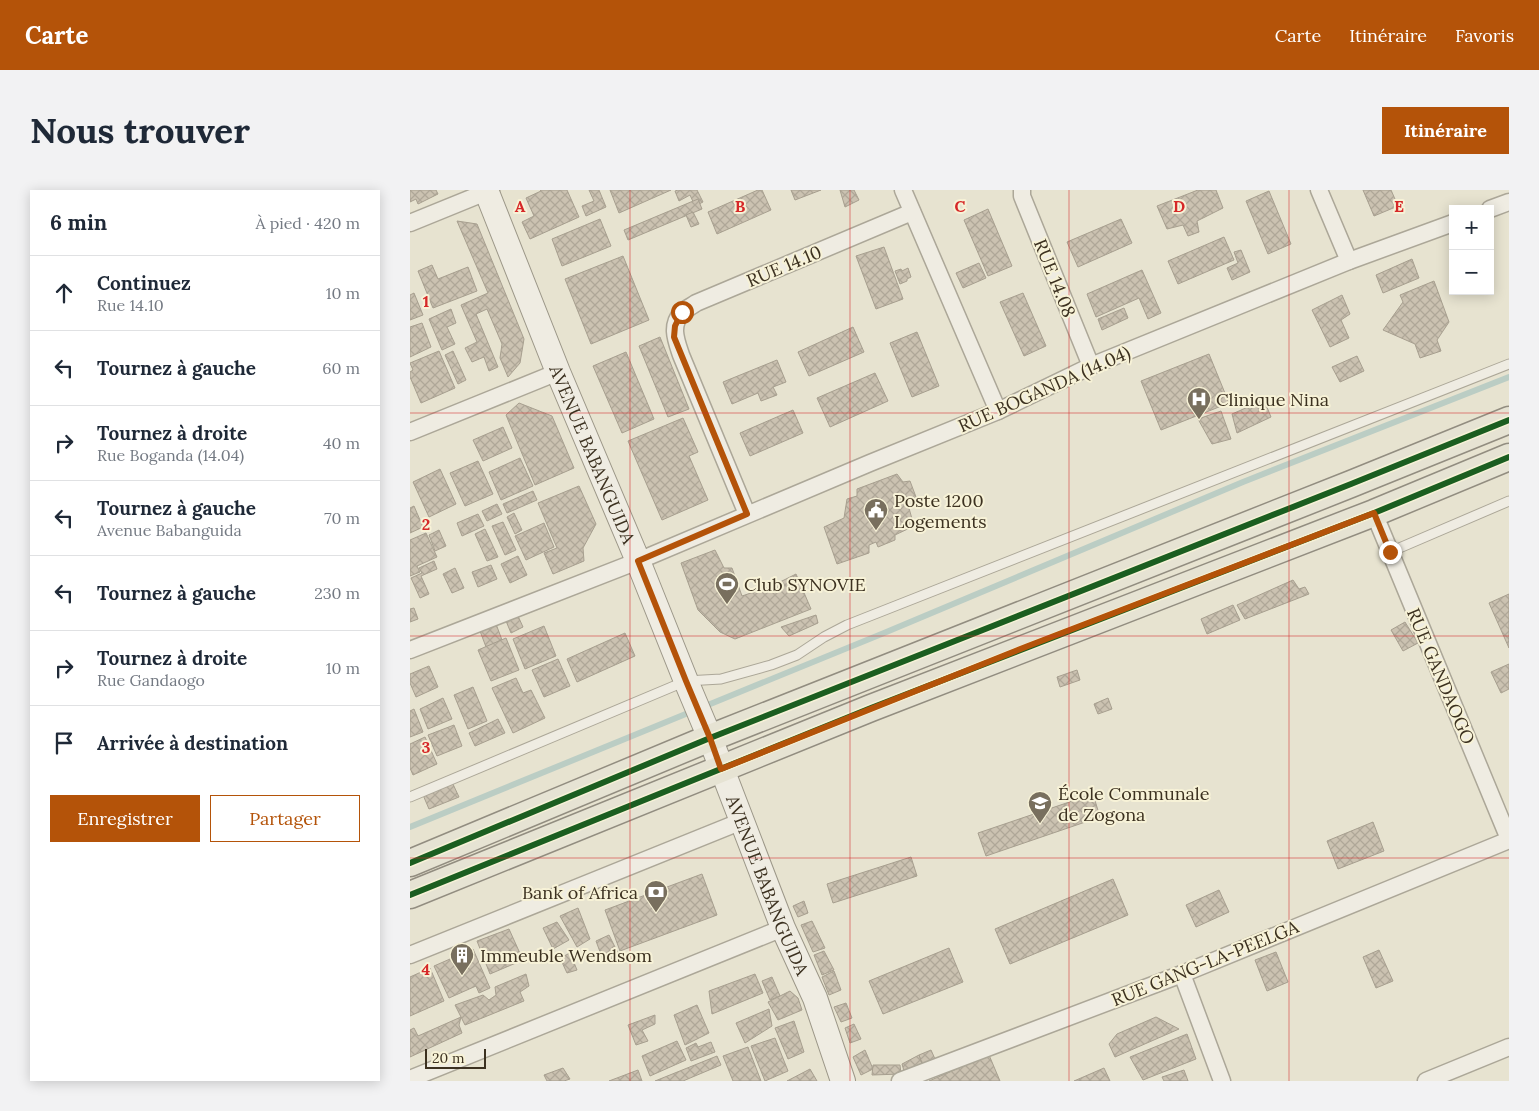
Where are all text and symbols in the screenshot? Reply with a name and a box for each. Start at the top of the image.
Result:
text: Carte [25,20,88,51]
text: Carte [1275,24,1321,47]
text: Itinéraire [1349,24,1427,47]
text: Favoris [1455,24,1514,47]
button: Itinéraire [1382,107,1509,154]
text: Nous trouver [30,108,250,153]
text: A [515,196,526,216]
text: B [735,196,746,216]
text: C [954,196,966,216]
text: D [1173,196,1185,216]
text: E [1394,196,1404,216]
map controls [1449,205,1494,295]
button: + [1449,205,1494,250]
text: 6 min [50,209,107,236]
text: À pied · 420 m [255,213,360,233]
street label: RUE 14.08 [1029,235,1081,321]
street label: RUE 14.10 [743,240,825,292]
button: − [1449,250,1494,295]
text: Continuez [97,271,191,295]
icon: ahead [50,279,78,307]
text: 10 m [326,283,360,303]
text: 1 [423,291,429,311]
text: Rue 14.10 [97,295,164,315]
route start [671,301,694,324]
street label: RUE BOGANDA (14.04) [954,341,1134,437]
icon: left [50,354,78,382]
text: Tournez à gauche [97,356,256,380]
text: 60 m [322,358,360,378]
street label: AVENUE BABANGUIDA [544,361,641,548]
hospital icon: Clinique Nina [1186,386,1212,420]
place label: Clinique Nina [1216,388,1329,411]
text: Tournez à droite [97,421,247,445]
icon: right [50,429,78,457]
text: 40 m [323,433,360,453]
text: Rue Boganda (14.04) [97,445,244,465]
place label: Poste 1200 Logements [894,489,986,533]
text: Tournez à gauche [97,496,256,520]
public building icon: Poste 1200 Logements [863,497,889,531]
icon: left [50,504,78,532]
text: 70 m [324,508,360,528]
text: 2 [422,514,430,534]
text: Avenue Babanguida [97,520,242,540]
route end [1379,541,1402,564]
sports icon: Club SYNOVIE [714,571,740,605]
place label: Club SYNOVIE [744,573,866,596]
icon: left [50,579,78,607]
text: Tournez à gauche [97,581,256,605]
text: 230 m [314,583,360,603]
street label: RUE GANDAOGO [1402,604,1480,748]
text: Tournez à droite [97,646,247,670]
icon: right [50,654,78,682]
text: 10 m [326,658,360,678]
text: Rue Gandaogo [97,670,205,690]
icon: arrive [50,729,78,757]
text: Arrivée à destination [97,731,288,755]
text: 3 [422,737,431,757]
place label: École Communale de Zogona [1058,782,1210,826]
school or university icon: École Communale de Zogona [1027,790,1053,824]
street label: AVENUE BABANGUIDA [721,791,815,979]
button: Enregistrer [50,795,200,842]
button: Partager [210,795,360,842]
bank icon: Bank of Africa [643,879,669,913]
place label: Bank of Africa [522,881,638,904]
street label: RUE GANG-LA-PEELGA [1108,915,1303,1011]
building icon: Immeuble Wendsom [449,942,475,976]
place label: Immeuble Wendsom [480,944,652,967]
text: 4 [422,959,431,979]
scale bar [425,1046,486,1069]
text: 20 m [432,1049,464,1067]

